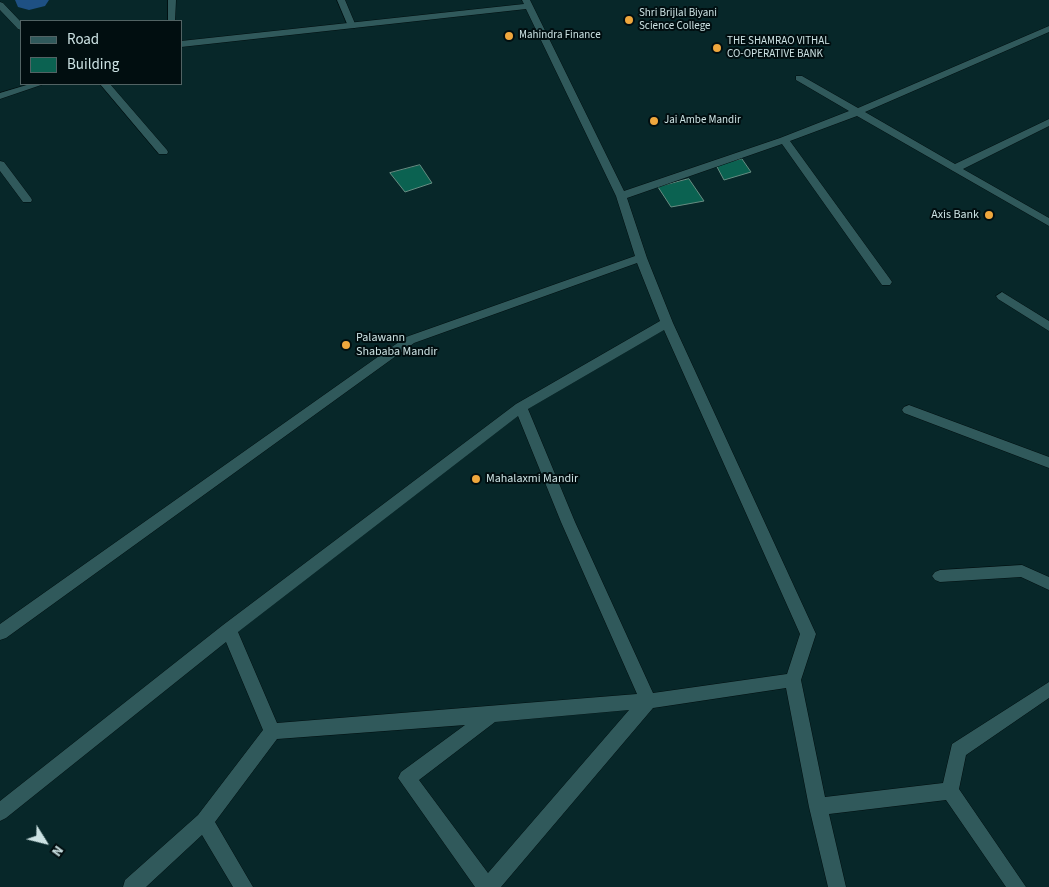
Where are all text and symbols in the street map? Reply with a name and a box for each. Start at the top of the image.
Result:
place label: Shri Brijlal Biyani Science College [639,7,717,33]
marker: Shri Brijlal Biyani Science College [623,14,635,26]
legend [20,20,182,85]
text: Road [67,29,99,50]
place label: Mahindra Finance [519,29,601,43]
marker: Mahindra Finance [503,30,515,42]
place label: THE SHAMRAO VITHAL CO-OPERATIVE BANK [727,35,830,61]
marker: THE SHAMRAO VITHAL CO-OPERATIVE BANK [711,42,723,54]
text: Building [67,54,119,75]
place label: Jai Ambe Mandir [664,114,741,128]
marker: Jai Ambe Mandir [648,115,660,127]
place label: Axis Bank [931,208,979,222]
marker: Axis Bank [983,209,995,221]
place label: Palawann Shababa Mandir [356,331,438,359]
marker: Palawann Shababa Mandir [340,339,352,351]
place label: Mahalaxmi Mandir [486,472,578,486]
marker: Mahalaxmi Mandir [470,473,482,485]
north arrow [20,817,70,867]
text: N [46,841,68,860]

